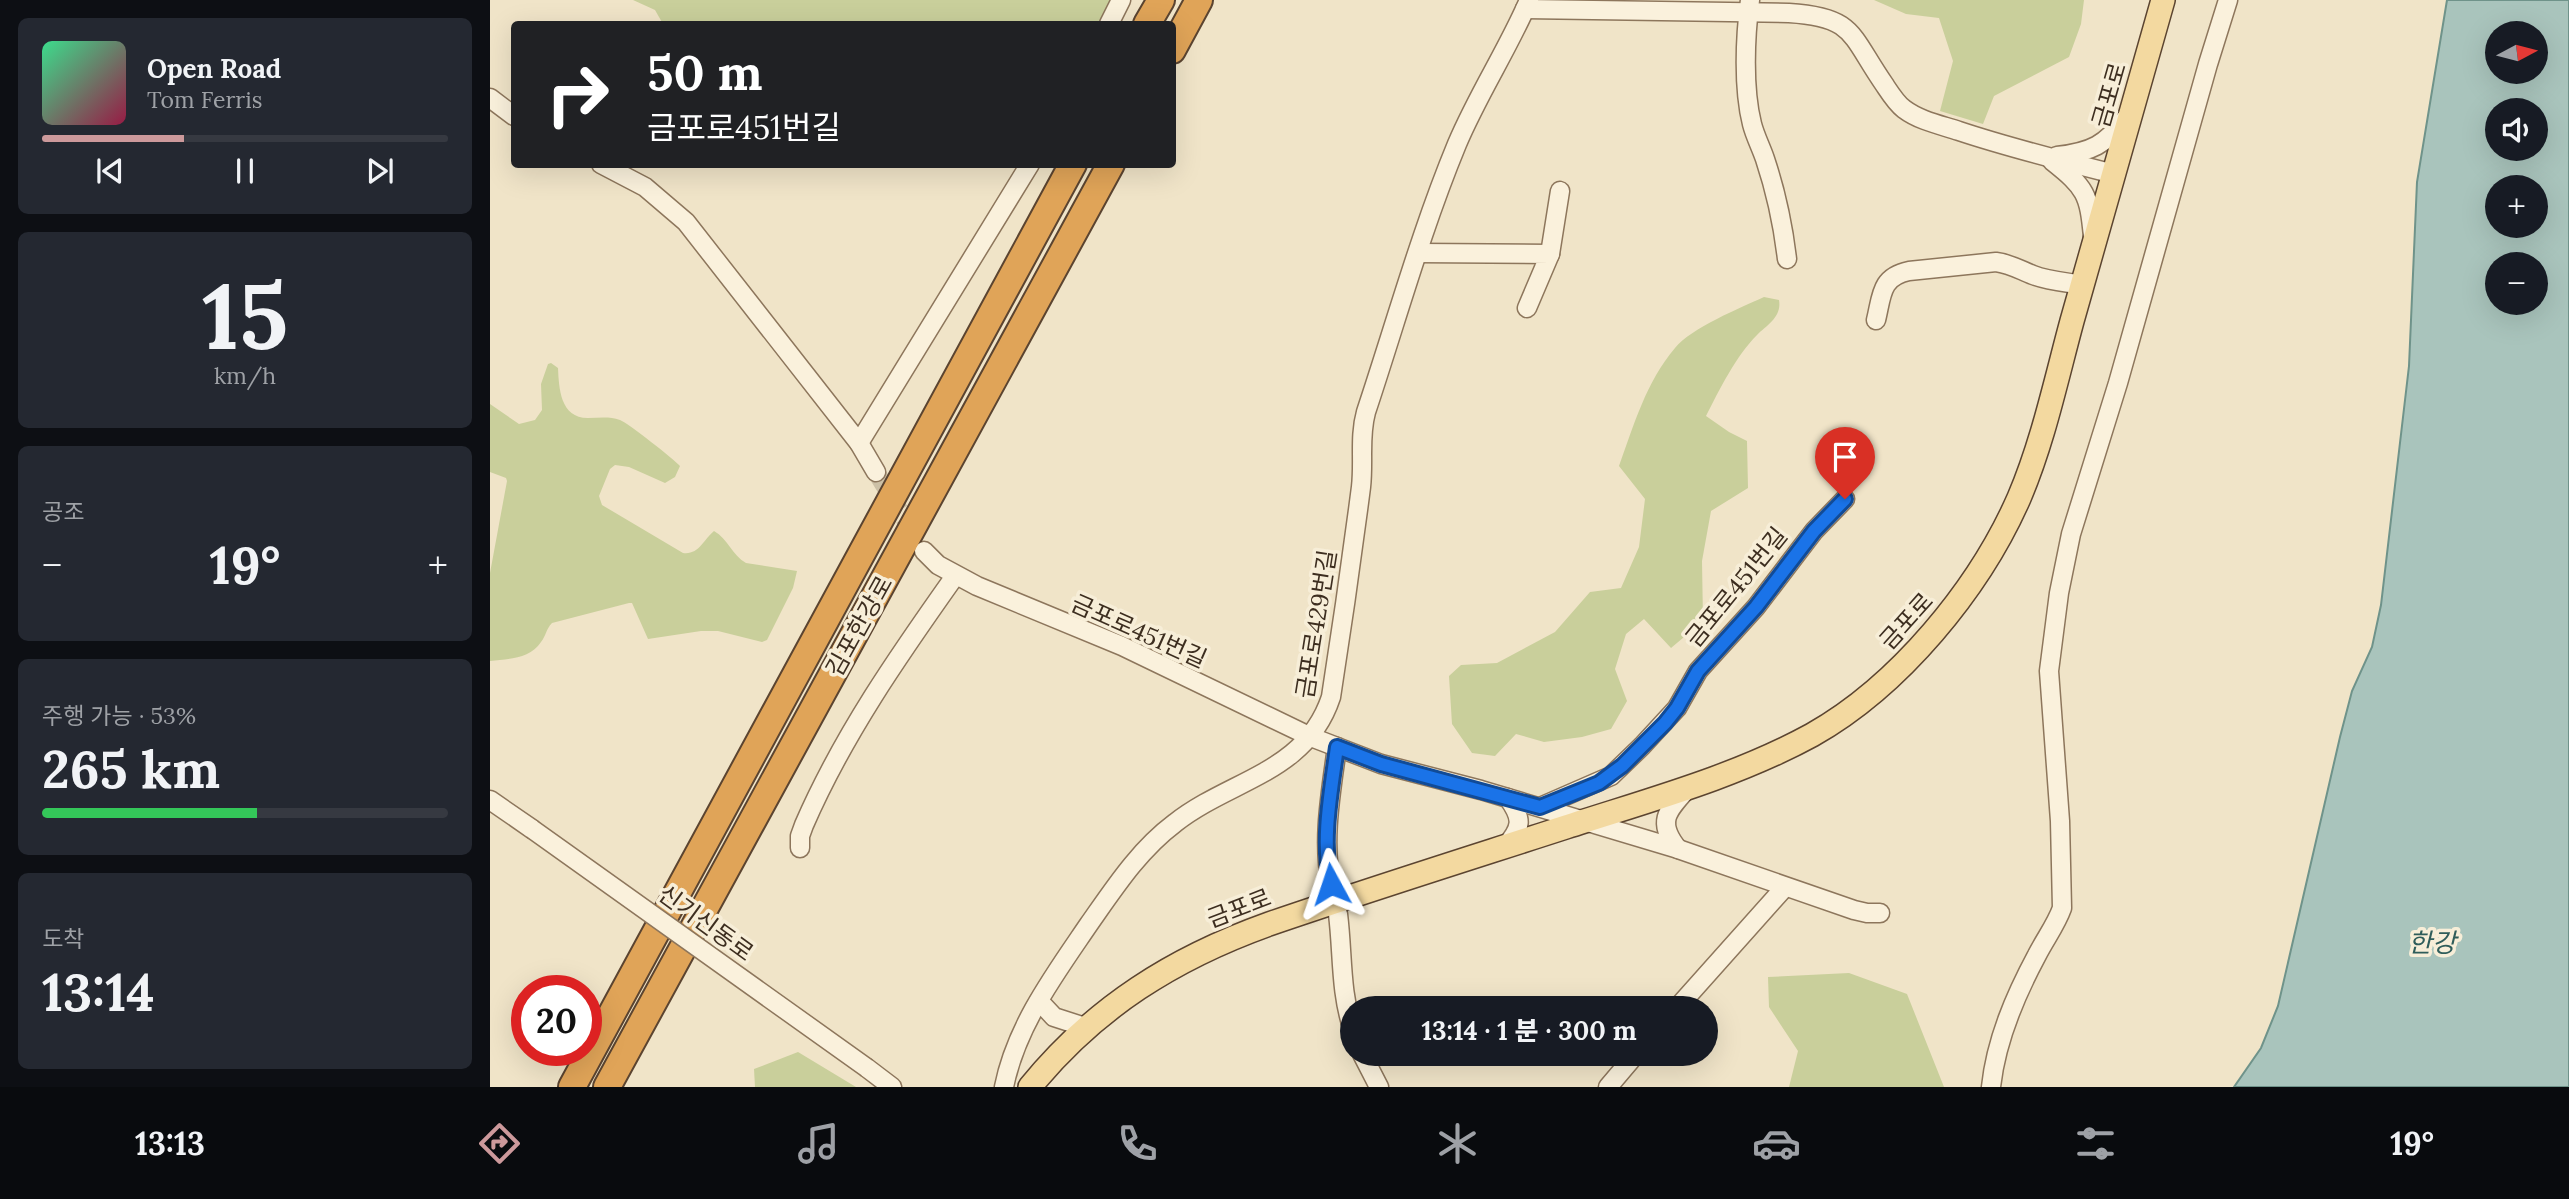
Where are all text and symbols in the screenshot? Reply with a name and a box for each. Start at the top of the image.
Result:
north arrow [2485,21,2548,84]
map controls [2485,21,2548,315]
text: 50 m [647,41,763,103]
icon: right [532,49,623,140]
text: Open Road [147,52,281,85]
street label: 금포로 [2085,59,2133,131]
text: Tom Ferris [147,85,262,114]
button: sound [2485,98,2548,161]
text: 금포로451번길 [647,107,841,148]
icon: previous [91,152,129,190]
icon: pause [226,152,264,190]
icon: next [361,152,399,190]
button: + [2485,175,2548,238]
button: − [2485,252,2548,315]
text: 15 [202,257,288,374]
text: km/h [214,361,276,390]
pin [1815,427,1875,499]
icon: arrive [1826,438,1864,476]
text: 공조 [42,497,84,526]
street label: 금포로451번길 [1678,521,1794,653]
text: 19° [210,532,280,598]
text: − [42,541,62,589]
text: + [428,541,448,589]
street label: 금포로429번길 [1289,547,1343,701]
street label: 김포한강로 [819,570,899,682]
street label: 금포로 [1872,586,1940,656]
street label: 금포로451번길 [1066,587,1212,675]
text: 주행 가능 · 53% [42,701,196,730]
text: 265 km [42,736,220,802]
position arrow [1294,847,1368,921]
street label: 신기신동로 [652,878,760,968]
street label: 금포로 [1203,882,1275,934]
text: 도착 [42,924,84,953]
water label: 한강 [2408,926,2459,959]
text: 13:14 [42,959,155,1025]
speed limit sign: 20 [511,975,602,1066]
text: 13:14 · 1 분 · 300 m [1421,1014,1637,1047]
icon: directions [475,1119,524,1168]
icon: music [794,1119,843,1168]
icon: phone [1113,1119,1162,1168]
icon: climate [1433,1119,1482,1168]
icon: car [1752,1119,1801,1168]
icon: filters [2071,1119,2120,1168]
text: 13:13 [135,1123,205,1164]
text: 19° [2390,1123,2434,1164]

